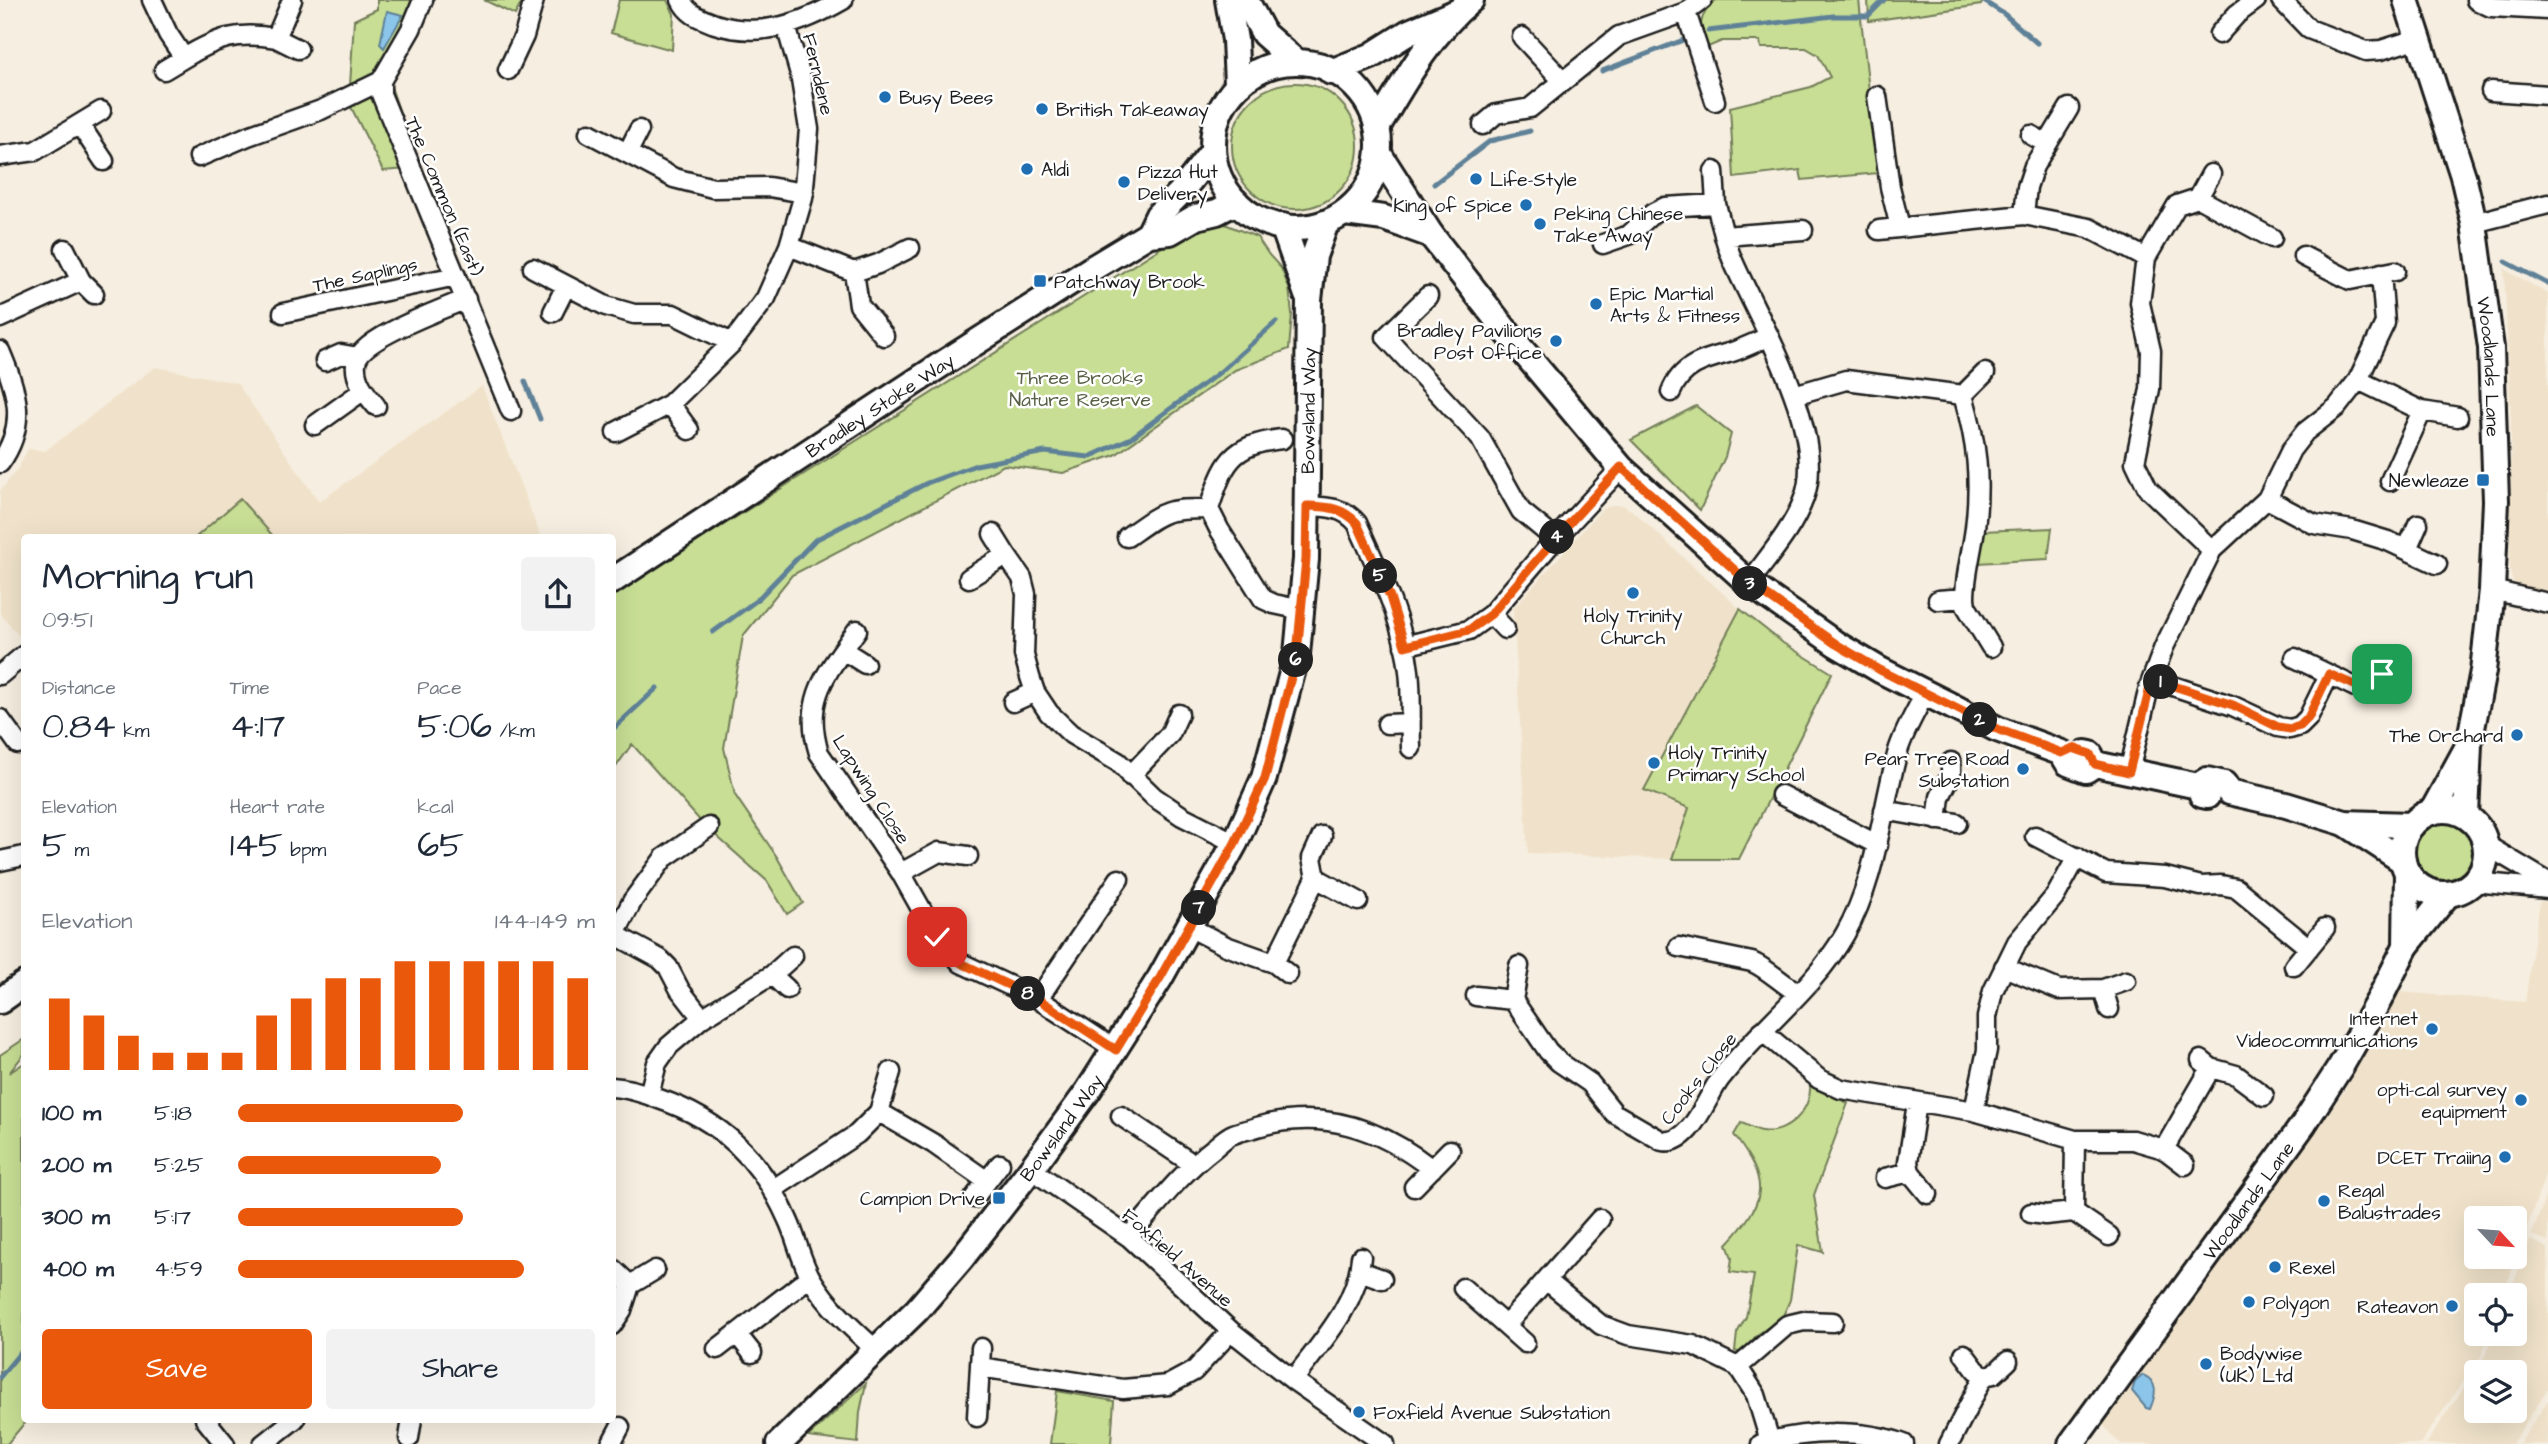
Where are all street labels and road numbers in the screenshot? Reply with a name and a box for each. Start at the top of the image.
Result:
street label: Ferndene [795,31,840,118]
street label: The Common (East) [398,113,490,281]
street label: The Saplings [311,251,420,301]
street label: Woodlands Lane [2469,295,2506,437]
street label: Bradley Stoke Way [801,347,961,465]
street label: Bowsland Way [1295,347,1324,474]
street label: Lapwing Close [824,730,916,850]
street label: Cooks Close [1654,1027,1744,1131]
street label: Bowsland Way [1014,1069,1111,1188]
street label: Woodlands Lane [2197,1137,2302,1266]
street label: Foxfield Avenue [1116,1202,1238,1314]

